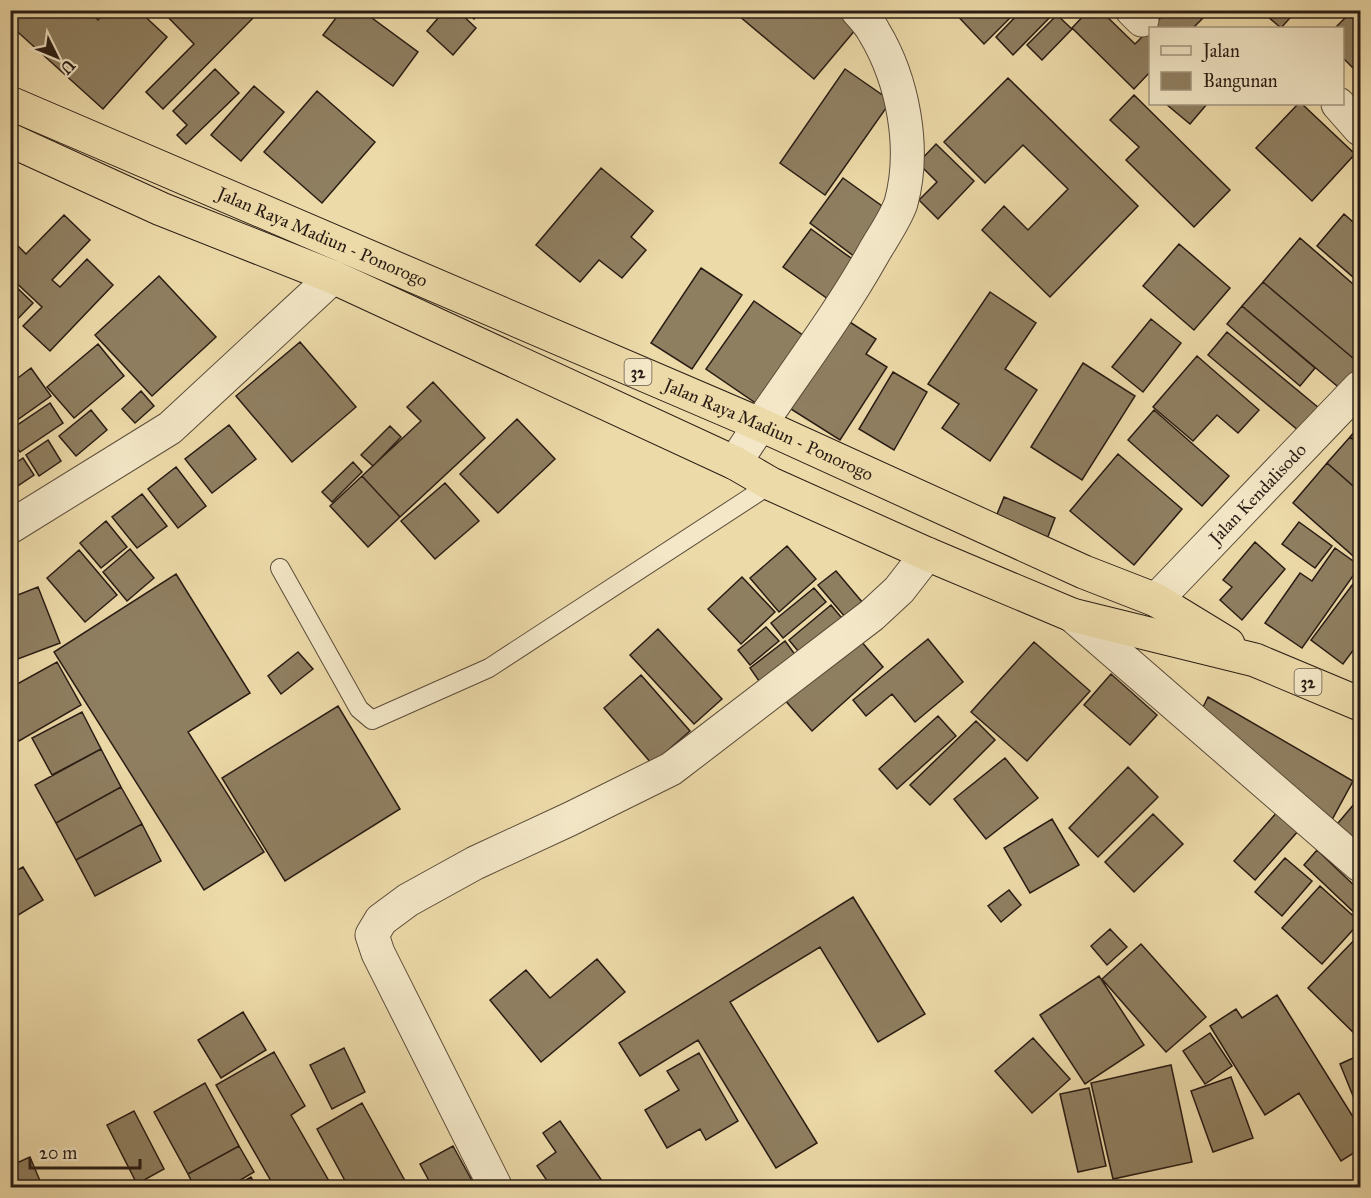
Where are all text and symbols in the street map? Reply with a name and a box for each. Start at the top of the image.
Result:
north arrow [27,27,87,87]
legend [1149,27,1344,105]
text: Jalan [1201,40,1240,63]
text: U [56,56,79,78]
text: Bangunan [1203,70,1278,93]
street label: Jalan Raya Madiun - Ponorogo [212,181,431,292]
road number: 32 [624,359,652,385]
street label: Jalan Raya Madiun - Ponorogo [658,373,877,486]
street label: Jalan Kendalisodo [1203,439,1311,551]
road number: 32 [1294,669,1322,695]
scale bar [30,1132,140,1170]
text: 20 m [39,1142,77,1164]

